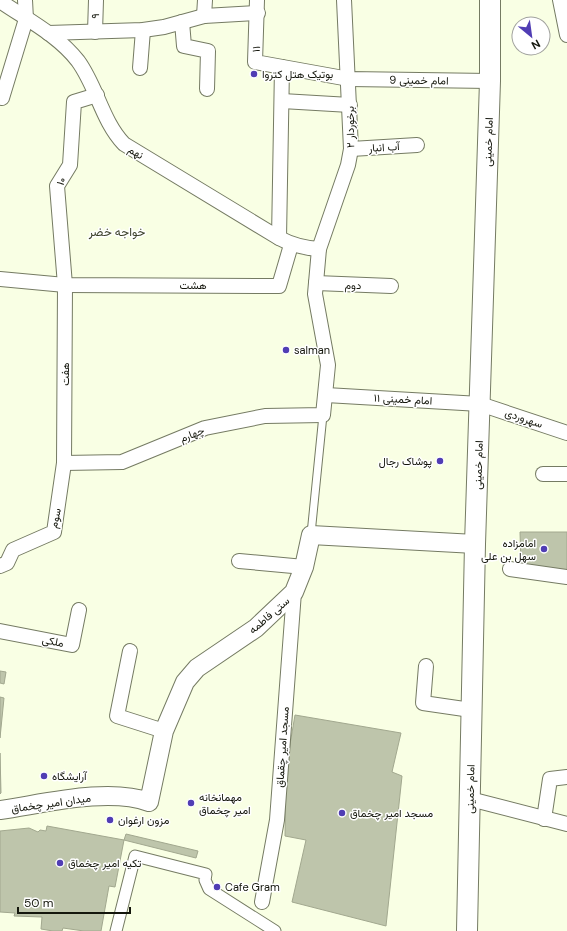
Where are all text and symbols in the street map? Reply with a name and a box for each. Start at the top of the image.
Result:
street label: ۹ [88,13,102,19]
north arrow [511,16,551,56]
text: N [529,37,543,53]
street label: ۱۱ [249,45,263,53]
place label: بوتیک هتل کتروا [262,67,333,81]
marker: بوتیک هتل کتروا [249,69,259,79]
street label: امام خمینی 9 [389,72,449,89]
street label: برخوردار ۲ [343,106,357,148]
street label: امام خمینی [480,117,497,167]
street label: آب انبار [367,139,402,155]
street label: نهم [125,142,146,163]
street label: ۱۰ [53,175,69,187]
district label: خواجه خضر [88,224,145,240]
street label: هشت [179,278,207,292]
street label: دوم [344,278,362,293]
place label: salman [294,343,330,357]
marker: salman [281,345,291,355]
street label: هفت [58,362,72,386]
street label: امام خمینی ۱۱ [373,390,433,409]
street label: سهروردی [503,405,545,431]
street label: چهارم [178,423,207,446]
street label: امام خمینی [470,440,487,490]
place label: پوشاک رجال [379,454,432,469]
marker: پوشاک رجال [435,456,445,466]
street label: سوم [46,506,65,529]
place label: امامزاده سهل بن علی [481,536,536,563]
marker: امامزاده سهل بن علی [539,544,549,554]
street label: ستی فاطمه [246,593,293,637]
street label: ملکی [41,632,65,650]
street label: مسجد امیر چقماق [272,706,293,788]
street label: امام خمینی [463,764,478,814]
place label: آرایشگاه [52,769,88,783]
marker: آرایشگاه [39,771,49,781]
street label: میدان امیر چخماق [10,790,92,817]
place label: مهمانخانه امیر چخماق [199,790,251,818]
marker: مهمانخانه امیر چخماق [186,798,196,808]
place label: مسجد امیر چخماق [350,806,433,821]
marker: مسجد امیر چخماق [337,808,347,818]
place label: مزون ارغوان [118,813,169,827]
marker: مزون ارغوان [105,815,115,825]
place label: تکیه امیر چخماق [68,856,142,871]
marker: تکیه امیر چخماق [55,858,65,868]
place label: Cafe Gram [225,880,280,894]
marker: Cafe Gram [212,882,222,892]
scale bar [18,889,130,915]
text: 50 m [24,895,53,911]

